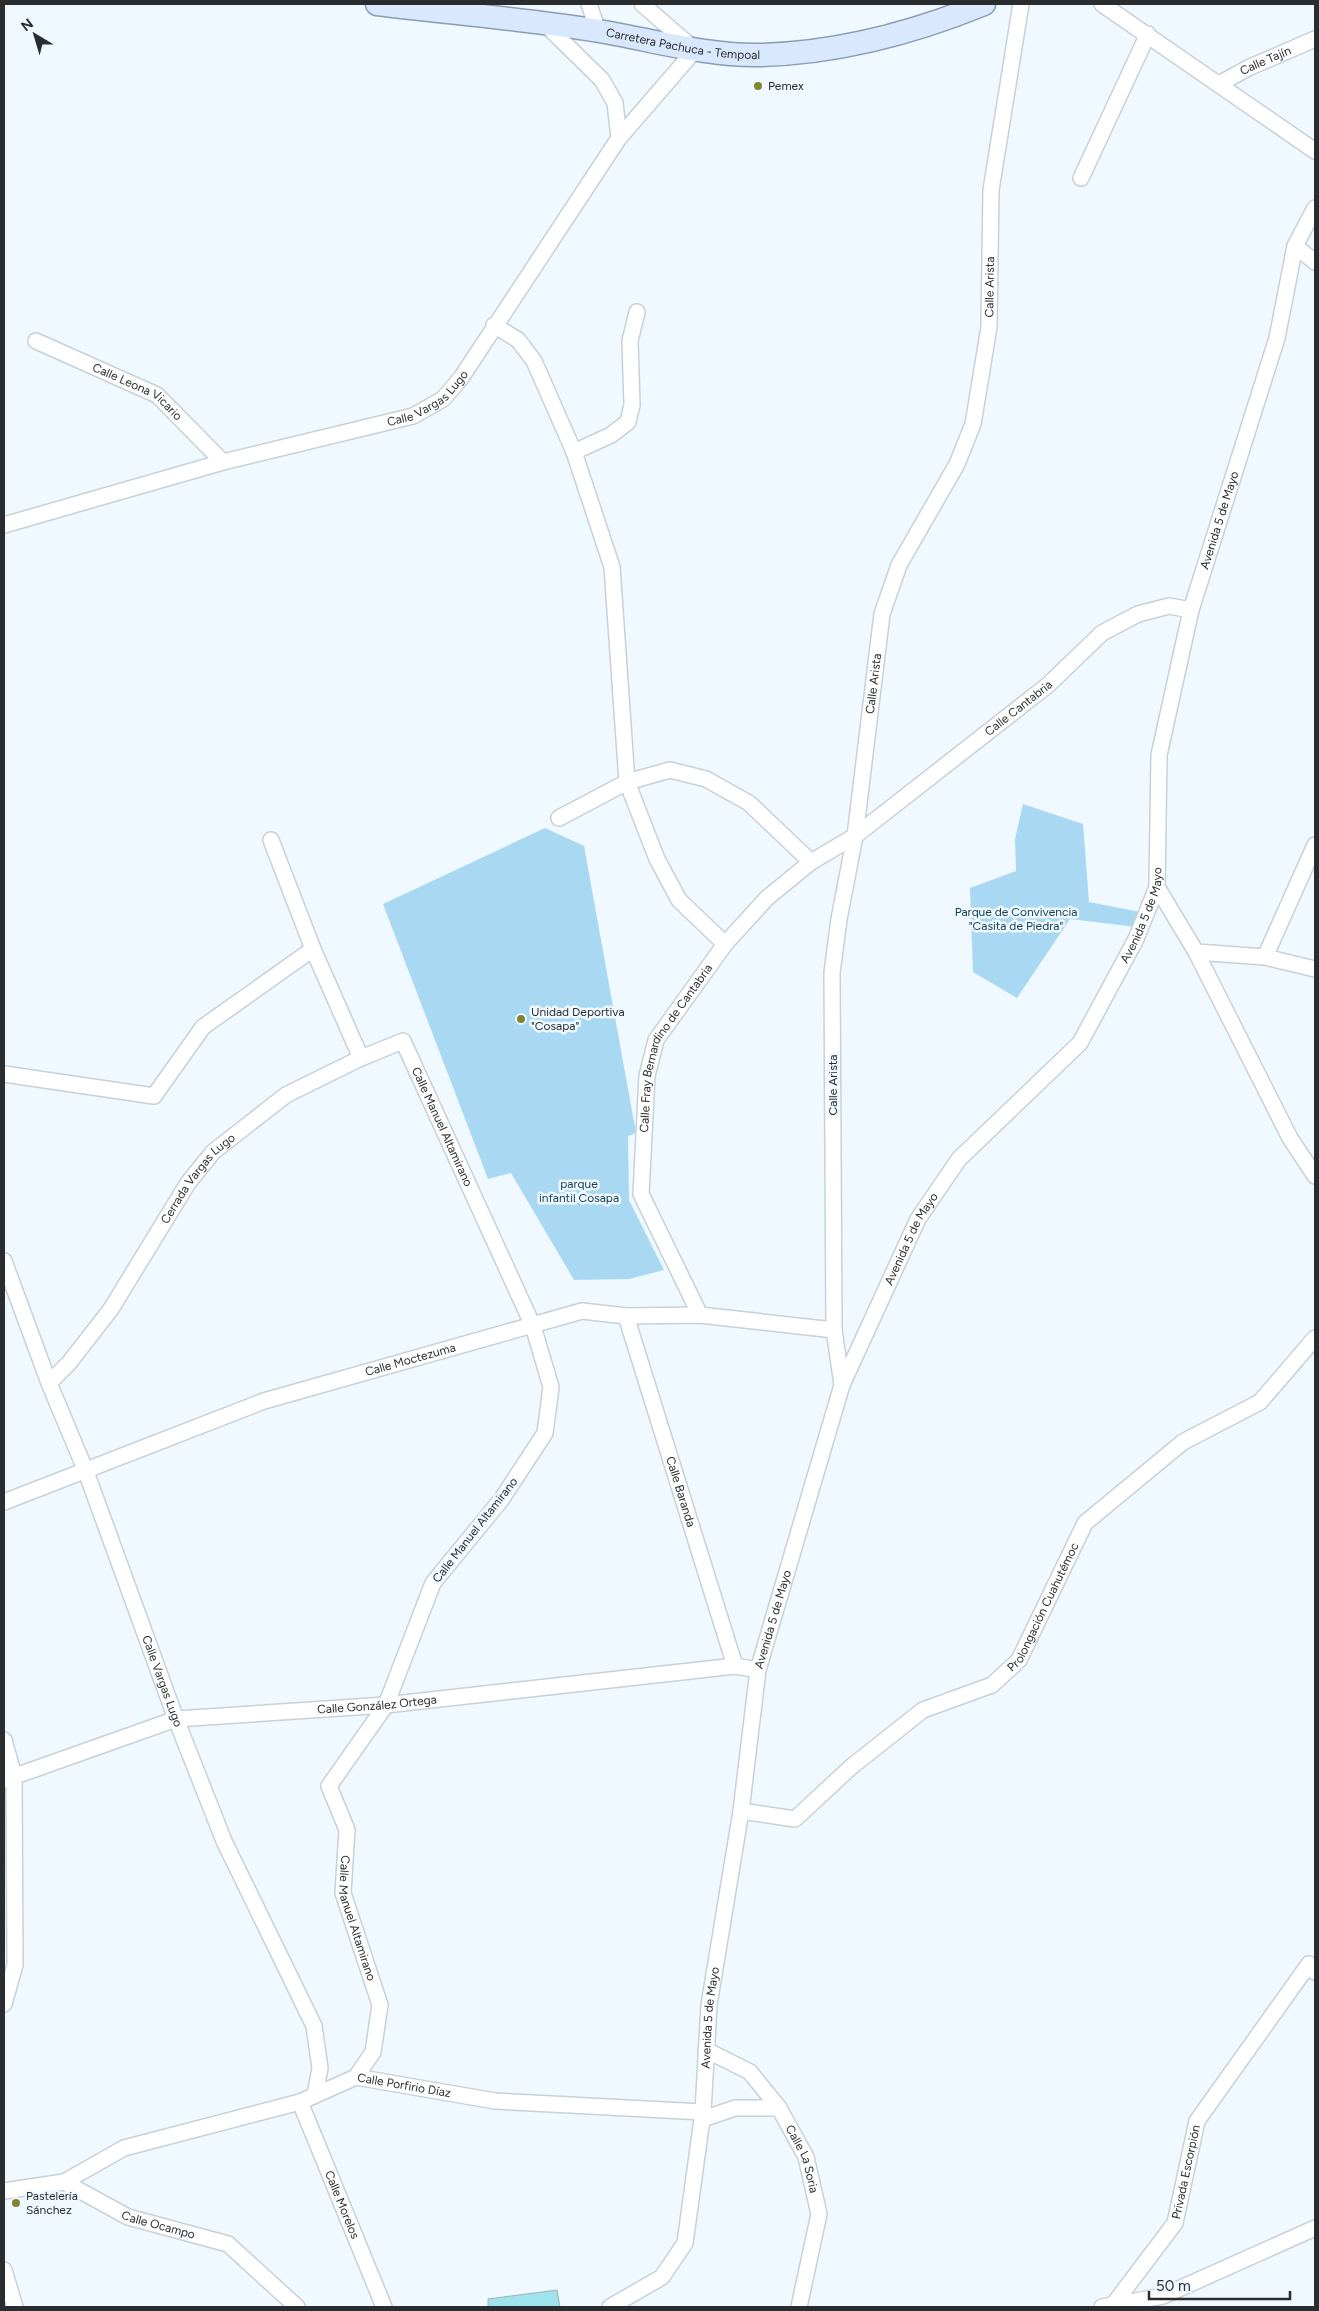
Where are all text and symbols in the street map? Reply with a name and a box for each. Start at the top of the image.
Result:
north arrow [10,10,60,60]
text: N [18,15,37,35]
street label: Carretera Pachuca - Tempoal [605,25,760,62]
street label: Calle Tajín [1237,43,1293,78]
place label: Pemex [768,79,804,93]
marker: Pemex [752,80,764,92]
street label: Calle Arista [982,256,997,317]
street label: Calle Leona Vicario [90,360,185,423]
street label: Calle Vargas Lugo [386,368,471,429]
street label: Avenida 5 de Mayo [1197,469,1241,571]
street label: Calle Arista [863,653,884,715]
street label: Calle Cantabria [982,678,1055,739]
street label: Avenida 5 de Mayo [1117,867,1164,965]
park label: Parque de Convivencia "Casita de Piedra" [955,905,1077,933]
street label: Calle Fray Bernardino de Cantabria [637,961,715,1133]
place label: Unidad Deportiva "Cosapa" [531,1005,625,1033]
marker: Unidad Deportiva "Cosapa" [515,1013,527,1025]
street label: Calle Arista [826,1055,840,1115]
street label: Calle Manuel Altamirano [409,1065,475,1189]
street label: Cerrada Vargas Lugo [158,1130,238,1226]
park label: parque infantil Cosapa [539,1177,619,1205]
street label: Avenida 5 de Mayo [882,1190,941,1287]
street label: Calle Moctezuma [364,1340,457,1379]
street label: Calle Baranda [663,1455,698,1529]
street label: Calle Manuel Altamirano [430,1475,520,1585]
street label: Prolongación Cuahutémoc [1004,1540,1082,1674]
street label: Avenida 5 de Mayo [752,1568,794,1670]
street label: Calle Vargas Lugo [139,1633,185,1729]
street label: Calle González Ortega [317,1692,438,1717]
street label: Calle Manuel Altamirano [336,1855,379,1983]
street label: Avenida 5 de Mayo [698,1966,722,2069]
street label: Calle Porfirio Díaz [356,2070,452,2100]
street label: Calle La Soria [783,2123,821,2194]
street label: Privada Escorpión [1169,2123,1203,2220]
street label: Calle Morelos [322,2168,362,2241]
place label: Pastelería Sánchez [26,2189,78,2217]
marker: Pastelería Sánchez [10,2197,22,2209]
street label: Calle Ocampo [119,2208,197,2242]
scale bar [1149,2268,1290,2300]
text: 50 m [1156,2277,1191,2295]

